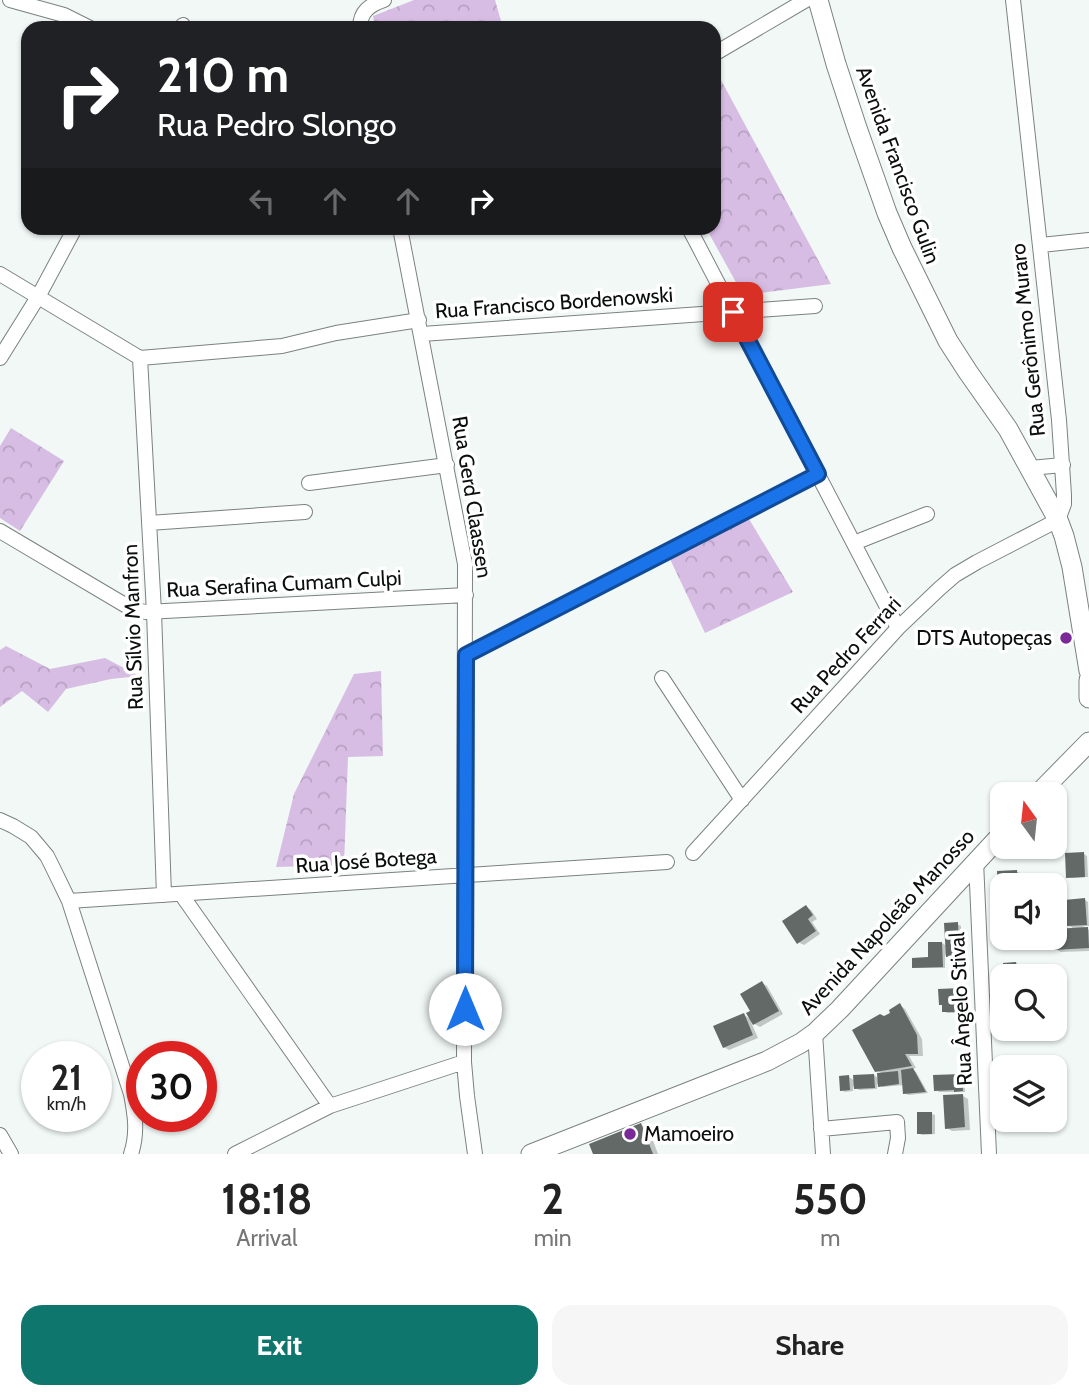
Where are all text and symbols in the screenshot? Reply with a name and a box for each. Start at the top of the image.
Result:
text: 210 m [157,45,289,104]
icon: right [42,49,133,140]
street label: Avenida Francisco Gulin [851,63,946,267]
text: Rua Pedro Slongo [157,105,397,144]
icon: left [243,182,281,220]
icon: ahead [316,182,354,220]
icon: ahead [389,182,427,220]
icon: right [462,182,500,220]
street label: Rua Gerônimo Muraro [1005,242,1050,438]
street label: Rua Francisco Bordenowski [434,282,674,323]
pin [703,282,763,342]
icon: arrive [714,293,752,331]
street label: Rua Gerd Claassen [447,414,498,580]
street label: Rua Sílvio Manfron [117,544,148,710]
street label: Rua Serafina Cumam Culpi [166,565,402,602]
street label: Rua Pedro Ferrari [785,591,906,718]
place label: DTS Autopeças [916,625,1052,650]
marker: DTS Autopeças [1058,630,1074,646]
north arrow [990,782,1068,859]
map controls [990,782,1067,1132]
street label: Avenida Napoleão Manosso [794,824,979,1020]
street label: Rua José Botega [295,843,437,878]
button: sound [990,873,1067,950]
street label: Rua Ângelo Stival [944,931,977,1087]
button: search [990,964,1067,1041]
position arrow [428,972,502,1046]
speed limit sign: 30 [126,1041,217,1132]
button: layers [990,1055,1067,1132]
text: 21 [51,1056,82,1099]
text: km/h [47,1093,86,1115]
place label: Mamoeiro [644,1121,734,1146]
marker: Mamoeiro [622,1126,638,1142]
text: 18:18 [221,1173,312,1225]
text: 2 [542,1173,564,1225]
text: 550 [793,1173,868,1225]
text: Arrival [236,1224,297,1252]
text: min [534,1224,572,1252]
text: m [820,1224,840,1252]
button: Exit [21,1305,538,1385]
button: Share [552,1305,1068,1385]

